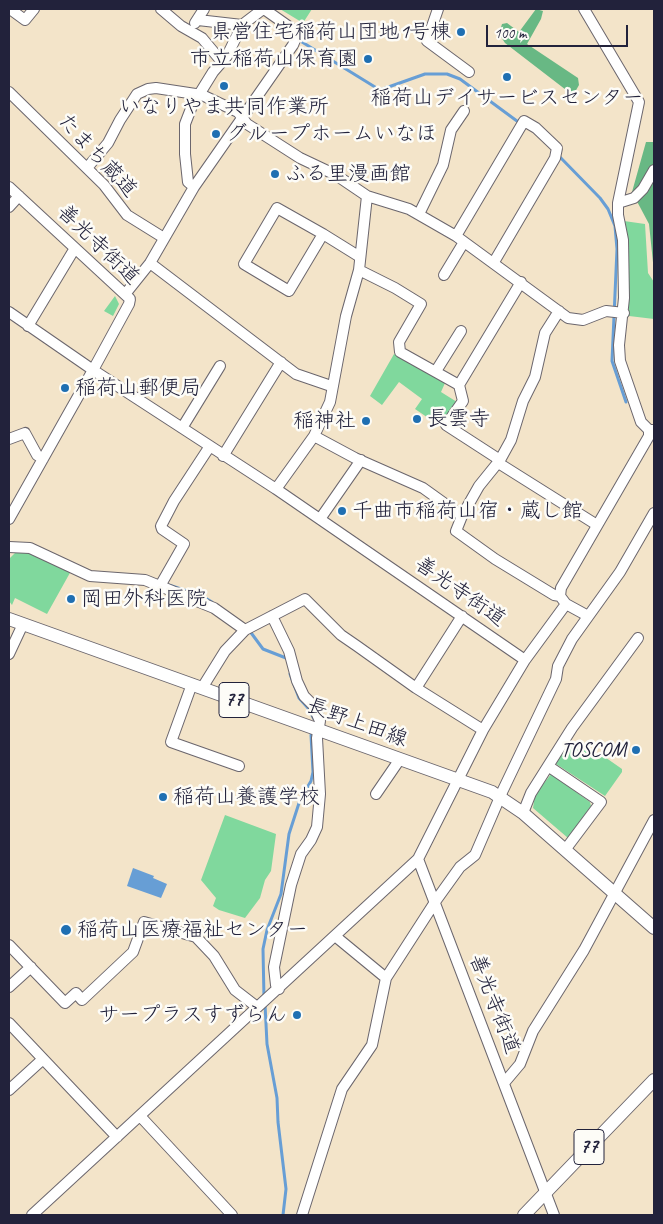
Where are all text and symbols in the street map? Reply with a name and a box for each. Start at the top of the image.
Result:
scale bar [488,15,630,47]
place label: 県営住宅稲荷山団地1号棟 [211,19,451,45]
text: 100 m [494,24,526,43]
marker: 県営住宅稲荷山団地1号棟 [455,26,467,38]
place label: 市立稲荷山保育園 [190,46,358,72]
marker: 市立稲荷山保育園 [362,53,374,65]
marker: 稲荷山デイサービスセンター [501,71,513,83]
marker: いなりやま共同作業所 [218,80,230,92]
place label: 稲荷山デイサービスセンター [371,85,643,111]
place label: いなりやま共同作業所 [119,94,329,120]
street label: たまち蔵道 [52,109,142,203]
place label: グループホームいなほ [226,121,437,147]
marker: グループホームいなほ [210,128,222,140]
place label: ふる里漫画館 [285,161,411,187]
marker: ふる里漫画館 [269,168,281,180]
street label: 善光寺街道 [51,199,145,291]
place label: 稲荷山郵便局 [75,375,201,401]
marker: 稲荷山郵便局 [59,382,71,394]
place label: 長雲寺 [427,406,490,432]
place label: 稲神社 [293,408,356,434]
marker: 長雲寺 [411,413,423,425]
marker: 稲神社 [360,415,372,427]
place label: 千曲市稲荷山宿・蔵し館 [352,498,583,524]
marker: 千曲市稲荷山宿・蔵し館 [336,505,348,517]
street label: 善光寺街道 [410,552,510,632]
place label: 岡田外科医院 [81,586,207,612]
marker: 岡田外科医院 [65,593,77,605]
road number: 77 [219,682,249,718]
street label: 長野上田線 [303,693,411,753]
place label: TOSCOM [561,737,626,763]
marker: TOSCOM [630,744,642,756]
place label: 稲荷山養護学校 [173,784,320,810]
marker: 稲荷山養護学校 [157,791,169,803]
place label: 稲荷山医療福祉センター [77,917,308,943]
marker: 稲荷山医療福祉センター [59,923,73,937]
street label: 善光寺街道 [463,950,525,1058]
place label: サープラスすずらん [98,1002,287,1028]
marker: サープラスすずらん [291,1009,303,1021]
road number: 77 [574,1130,604,1164]

